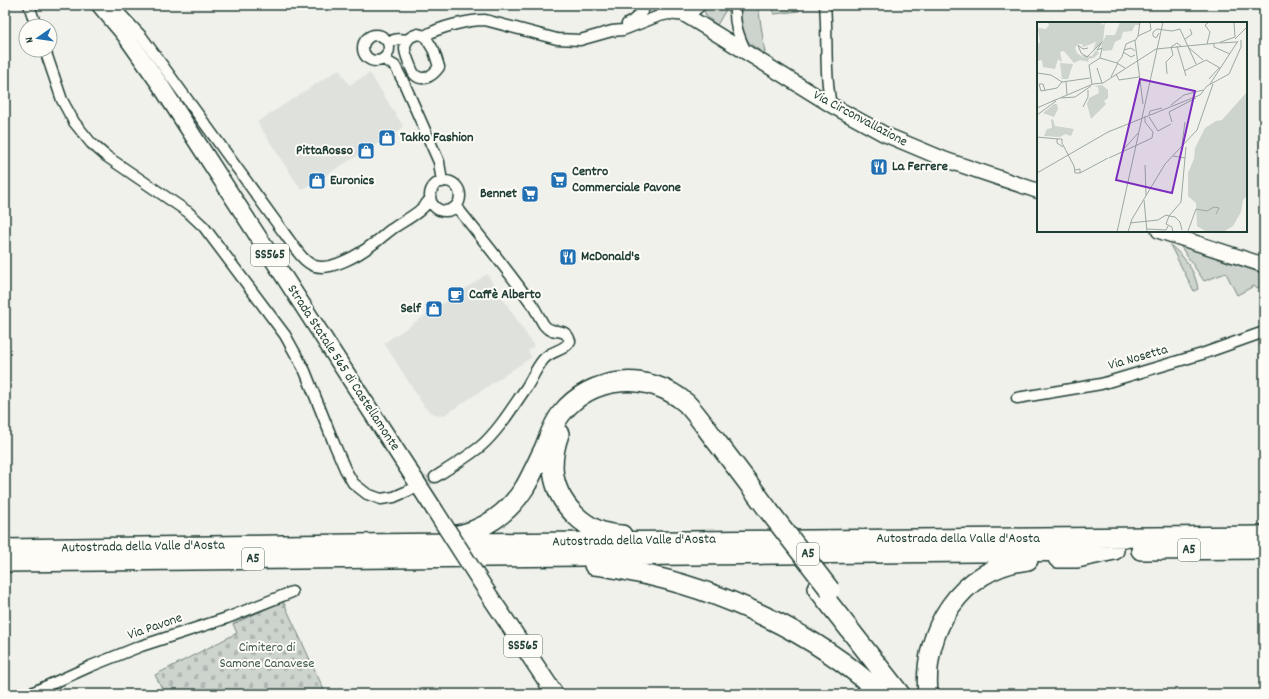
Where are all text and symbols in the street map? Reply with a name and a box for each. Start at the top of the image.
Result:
north arrow [18,18,58,58]
inset map [1037,22,1247,232]
text: N [22,35,39,44]
street label: Via Circonvallazione [809,86,911,152]
shop icon: Takko Fashion [377,128,397,148]
place label: Takko Fashion [400,128,474,148]
place label: PittaRosso [296,141,353,161]
shop icon: PittaRosso [356,141,376,161]
restaurant icon: La Ferrere [869,157,889,177]
place label: La Ferrere [892,157,948,177]
place label: Centro Commerciale Pavone [572,162,681,198]
supermarket icon: Centro Commerciale Pavone [549,170,569,190]
shop icon: Euronics [307,171,327,191]
place label: Euronics [330,171,374,191]
place label: Bennet [480,184,518,204]
supermarket icon: Bennet [520,184,540,204]
road number: SS565 [251,244,289,266]
restaurant icon: McDonald's [558,247,578,267]
place label: McDonald's [581,247,640,267]
street label: Strada Statale 565 di Castellamonte [282,281,404,455]
cafe icon: Caffè Alberto [446,285,466,305]
place label: Caffè Alberto [469,285,541,305]
place label: Self [400,299,422,319]
shop icon: Self [424,299,444,319]
street label: Via Nosetta [1106,340,1171,376]
street label: Autostrada della Valle d'Aosta [876,529,1040,549]
street label: Autostrada della Valle d'Aosta [552,530,716,552]
street label: Autostrada della Valle d'Aosta [61,536,225,558]
road number: A5 [1178,539,1200,561]
road number: A5 [797,543,819,565]
road number: A5 [242,548,264,570]
street label: Via Pavone [125,608,185,646]
road number: SS565 [504,635,542,657]
park label: Cimitero di Samone Canavese [220,638,315,674]

